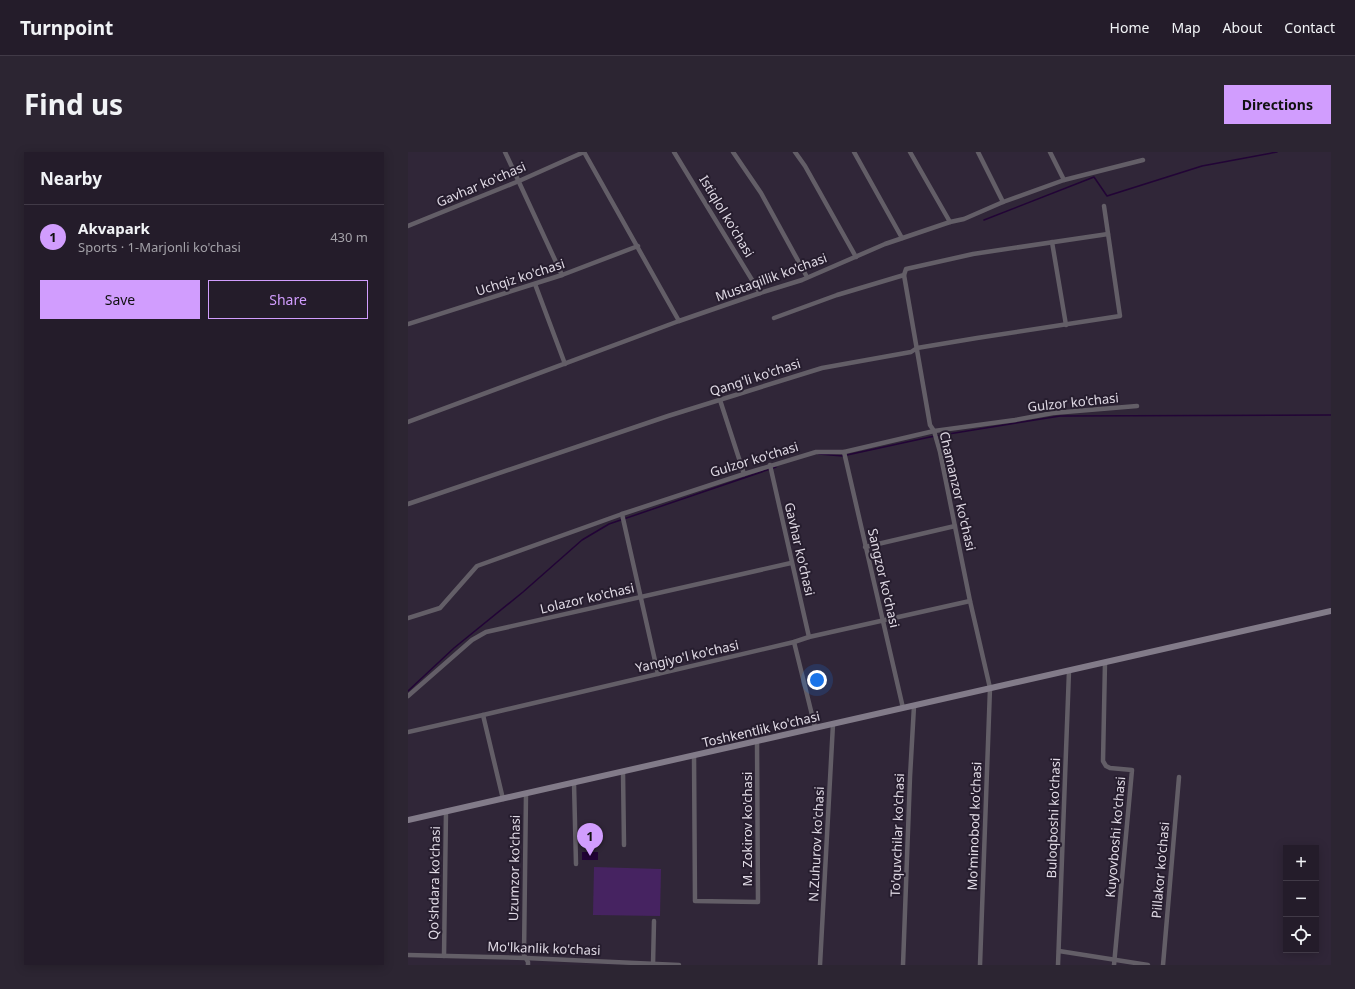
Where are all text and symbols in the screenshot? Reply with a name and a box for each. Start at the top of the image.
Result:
text: Turnpoint [20,15,113,41]
text: Home [1110,18,1149,37]
text: Map [1171,18,1201,37]
text: About [1223,18,1262,37]
text: Contact [1284,18,1335,37]
text: Find us [24,85,123,123]
button: Directions [1224,85,1331,124]
street label: Gavhar ko'chasi [434,157,528,211]
text: Nearby [40,167,102,190]
street label: Istiqlol ko'chasi [695,172,759,260]
text: Akvapark [78,218,150,238]
text: 1 [49,228,57,246]
text: 430 m [330,228,368,246]
text: Sports · 1-Marjonli ko'chasi [78,238,241,256]
street label: Mustaqillik ko'chasi [713,248,829,306]
street label: Uchqiz ko'chasi [473,254,567,300]
button: Save [40,280,200,319]
button: Share [208,280,368,319]
street label: Qang'li ko'chasi [707,354,803,400]
street label: Gulzor ko'chasi [1027,388,1119,416]
street label: Chamanzor ko'chasi [936,430,980,552]
street label: Gulzor ko'chasi [708,437,800,481]
street label: Gavhar ko'chasi [780,500,820,598]
street label: Sangzor ko'chasi [864,527,904,629]
street label: Lolazor ko'chasi [538,578,636,618]
street label: Yangiyo'l ko'chasi [634,635,740,677]
your location [807,670,827,690]
street label: Toshkentlik ko'chasi [700,707,822,751]
street label: Buloqboshi ko'chasi [1042,757,1064,879]
street label: Mo'minobod ko'chasi [963,761,985,891]
street label: M. Zokirov ko'chasi [738,772,756,886]
street label: To'quvchilar ko'chasi [886,773,908,897]
street label: Kuyovboshi ko'chasi [1101,776,1129,898]
street label: N.Zuhurov ko'chasi [804,786,828,902]
street label: Uzumzor ko'chasi [504,815,524,921]
street label: Pillakor ko'chasi [1147,821,1173,919]
pin: 1 [577,823,603,856]
street label: Qo'shdara ko'chasi [424,826,444,940]
map controls [1283,845,1319,953]
button: + [1283,845,1319,881]
button: − [1283,881,1319,917]
button: locate [1283,917,1319,953]
street label: Mo'lkanlik ko'chasi [487,937,601,959]

